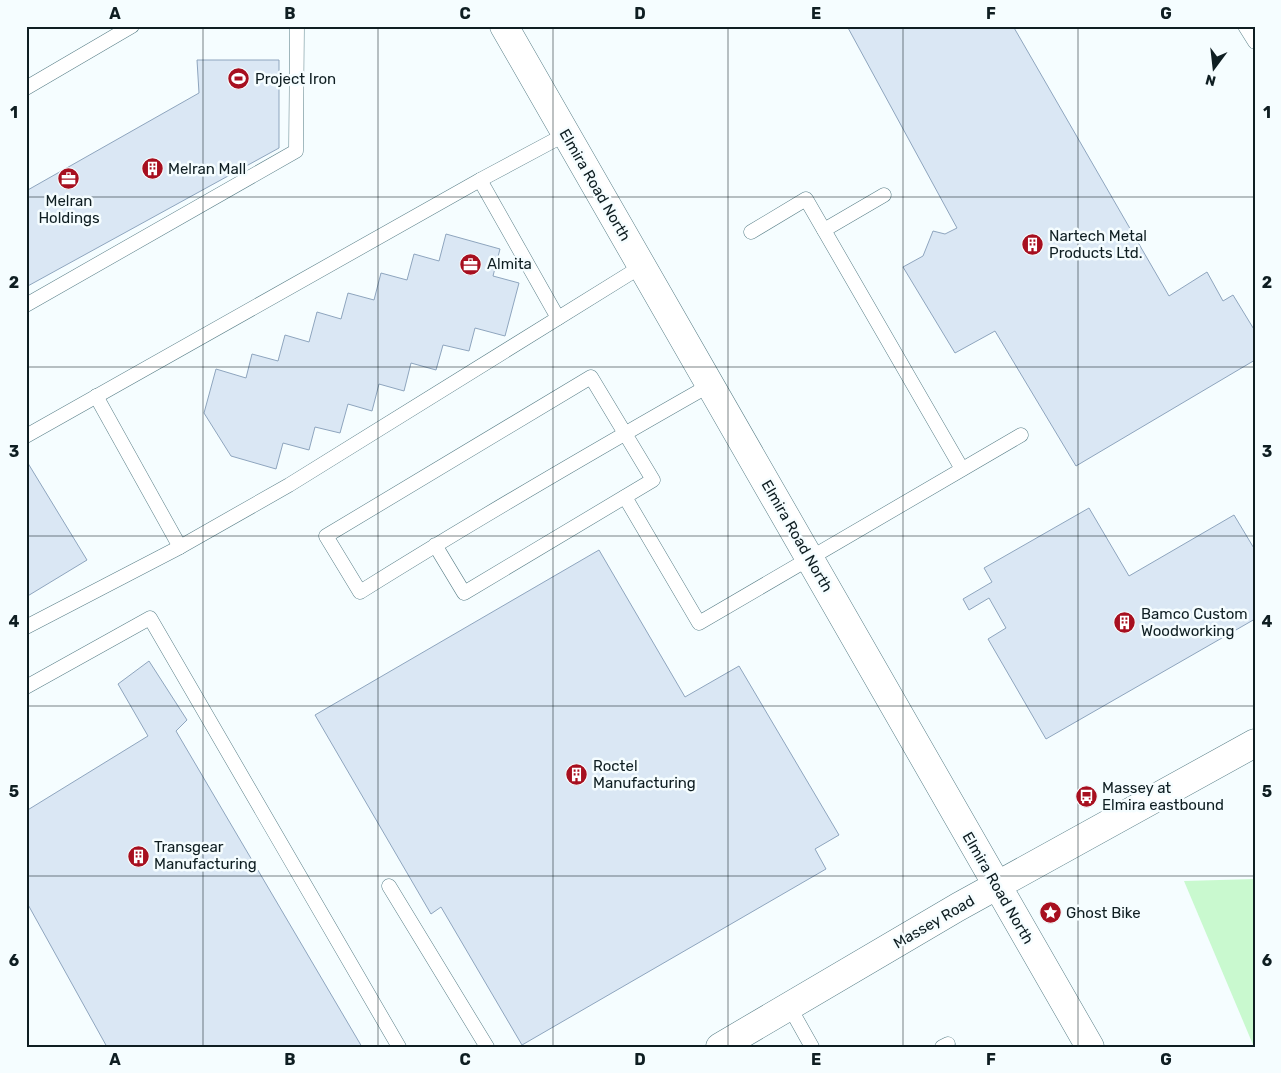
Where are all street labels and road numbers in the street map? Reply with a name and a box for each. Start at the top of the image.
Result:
street label: Elmira Road North [556,126,634,244]
street label: Elmira Road North [758,477,836,595]
street label: Elmira Road North [959,829,1037,947]
street label: Massey Road [890,892,978,952]

